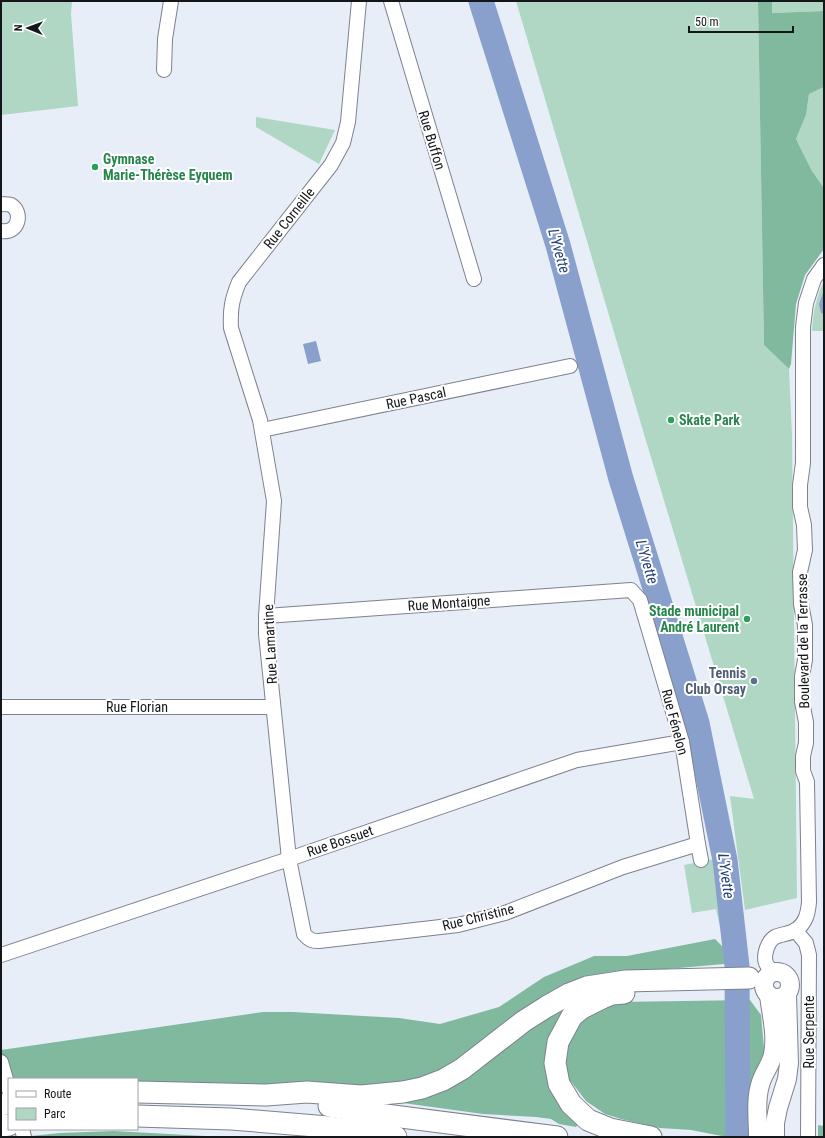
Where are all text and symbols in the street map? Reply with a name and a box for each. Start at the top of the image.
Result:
north arrow [8,8,48,48]
scale bar [689,8,793,34]
text: 50 m [695,15,719,29]
text: N [12,24,25,31]
street label: Rue Buffon [415,108,449,172]
place label: Gymnase Marie-Thérèse Eyquem [103,151,233,183]
marker: Gymnase Marie-Thérèse Eyquem [90,162,100,172]
street label: Rue Corneille [260,184,318,252]
water label: L'Yvette [544,227,574,275]
street label: Rue Pascal [384,384,448,412]
place label: Skate Park [679,412,740,428]
marker: Skate Park [666,415,676,425]
water label: L'Yvette [632,538,662,586]
street label: Boulevard de la Terrasse [794,573,812,709]
street label: Rue Montaigne [407,592,491,614]
street label: Rue Lamartine [260,603,280,684]
place label: Stade municipal André Laurent [649,603,739,635]
marker: Stade municipal André Laurent [742,614,752,624]
place label: Tennis Club Orsay [685,665,747,697]
marker: Tennis Club Orsay [749,676,759,686]
street label: Rue Fénelon [659,687,691,757]
street label: Rue Florian [106,699,168,715]
street label: Rue Bossuet [305,822,375,860]
water label: L'Yvette [714,852,738,900]
street label: Rue Christine [441,900,516,934]
street label: Rue Serpente [801,995,817,1069]
legend [8,1078,138,1130]
text: Route [44,1087,72,1101]
text: Parc [44,1107,66,1121]

